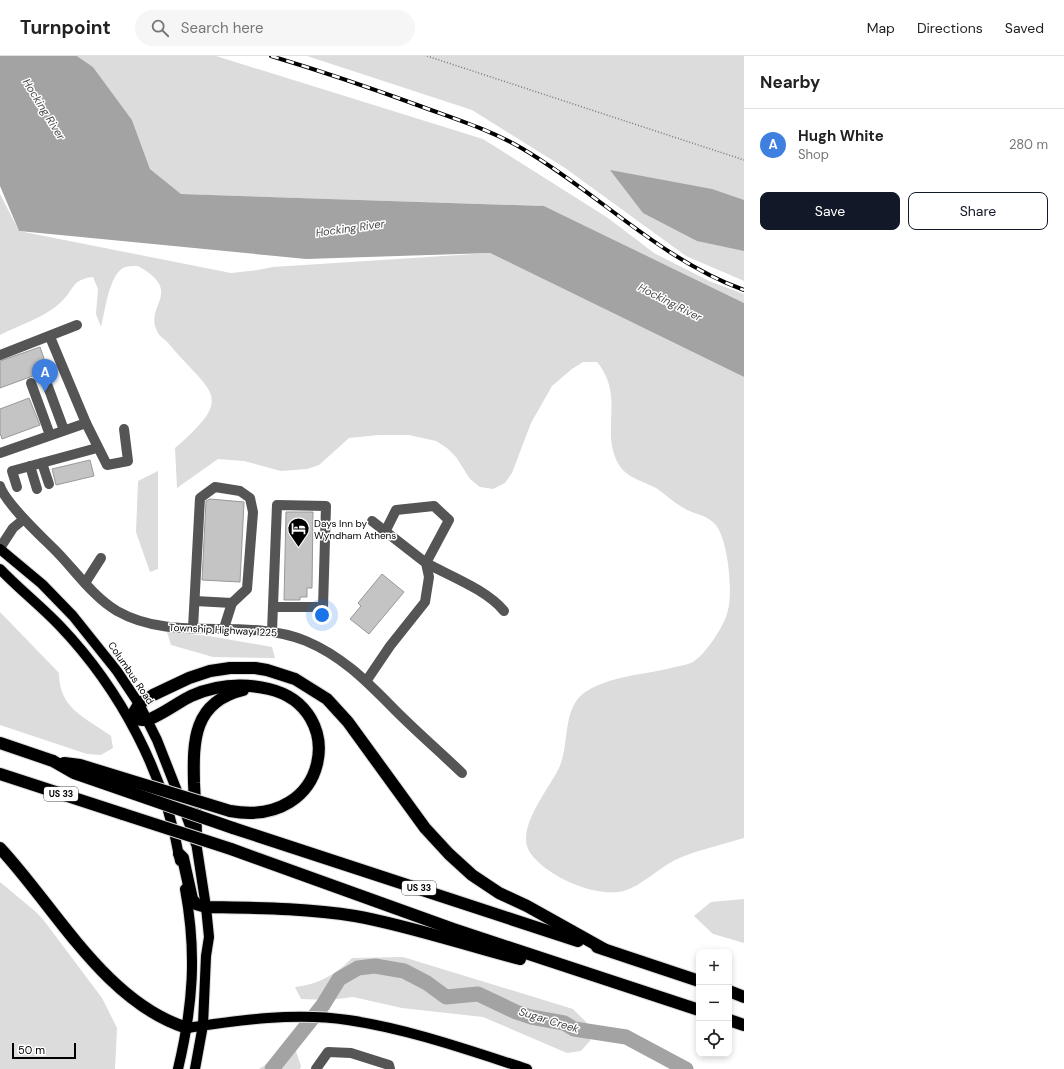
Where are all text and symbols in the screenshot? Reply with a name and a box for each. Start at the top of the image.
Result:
search box [135,10,415,46]
text: Turnpoint [20,15,111,40]
icon: search [149,17,171,39]
text: Search here [181,18,264,38]
text: Map [867,19,895,37]
text: Directions [917,19,983,37]
text: Saved [1005,19,1044,37]
text: Nearby [760,71,820,93]
water label: Hocking River [20,76,69,143]
text: Hugh White [798,126,884,146]
text: A [768,136,778,153]
text: 280 m [1009,136,1048,153]
text: Shop [798,146,829,163]
button: Save [760,192,900,230]
button: Share [908,192,1048,230]
water label: Hocking River [315,216,386,240]
water label: Hocking River [636,280,705,324]
pin: A [32,359,58,392]
hotel icon: Days Inn by Wyndham Athens [286,516,312,549]
place label: Days Inn by Wyndham Athens [314,517,396,542]
your location [312,605,332,625]
street label: Township Highway 1225 [169,621,277,639]
street label: Columbus Road [105,639,157,707]
road number: US 33 [44,787,78,801]
road number: US 33 [402,881,436,895]
map controls [696,949,732,1057]
button: + [696,949,732,985]
button: − [696,985,732,1021]
water label: Sugar Creek [517,1004,581,1036]
button: locate [696,1021,732,1057]
scale bar [12,1041,76,1060]
text: 50 m [18,1043,45,1057]

